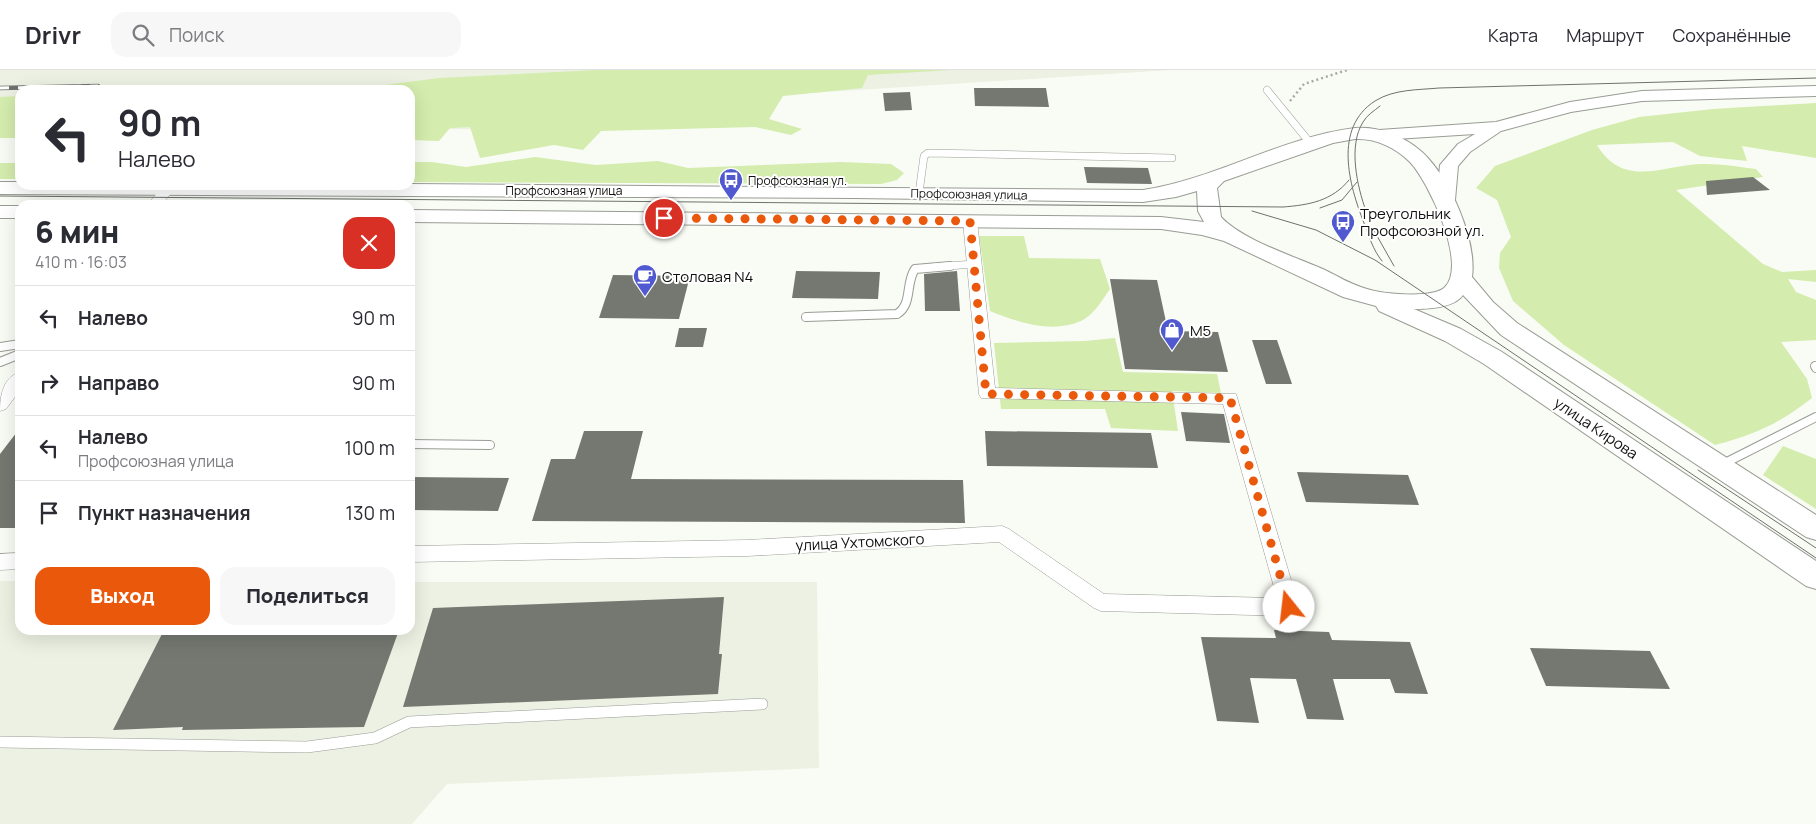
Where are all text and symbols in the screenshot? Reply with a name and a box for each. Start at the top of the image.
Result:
search box [111,12,461,57]
text: Drivr [25,18,81,51]
icon: search [129,21,157,49]
text: Поиск [169,22,224,48]
text: Карта [1488,23,1538,47]
text: Маршрут [1566,23,1644,47]
text: Сохранённые [1672,23,1791,47]
text: 90 m [118,99,201,147]
icon: left [35,105,100,170]
text: Налево [118,144,196,174]
bus stop icon: Профсоюзная ул. [718,167,744,201]
place label: Профсоюзная ул. [748,172,847,189]
street label: Профсоюзная улица [506,182,622,199]
street label: Профсоюзная улица [910,184,1028,204]
pin [643,197,685,239]
place label: Треугольник Профсоюзной ул. [1360,203,1485,241]
icon: arrive [650,204,678,232]
bus stop icon: Треугольник Профсоюзной ул. [1330,209,1356,243]
text: 6 мин [35,211,119,252]
button: close [343,217,395,269]
text: 410 m · 16:03 [35,251,127,273]
cafe icon: Столовая N4 [632,263,658,297]
place label: Столовая N4 [662,266,753,287]
icon: left [35,304,63,332]
text: Налево [78,305,148,331]
text: 90 m [352,305,395,331]
shop icon: М5 [1159,317,1185,351]
place label: М5 [1190,320,1211,341]
icon: right [35,369,63,397]
text: Направо [78,370,159,396]
text: 90 m [352,370,395,396]
street label: улица Кирова [1550,392,1642,464]
text: Налево [78,424,148,450]
icon: left [35,434,63,462]
text: 100 m [344,435,395,461]
text: Профсоюзная улица [78,450,234,472]
icon: arrive [35,499,63,527]
text: Пункт назначения [78,500,251,526]
text: 130 m [346,500,395,526]
street label: улица Ухтомского [795,528,925,556]
button: Выход [35,567,210,625]
button: Поделиться [220,567,395,625]
position arrow [1262,580,1314,632]

